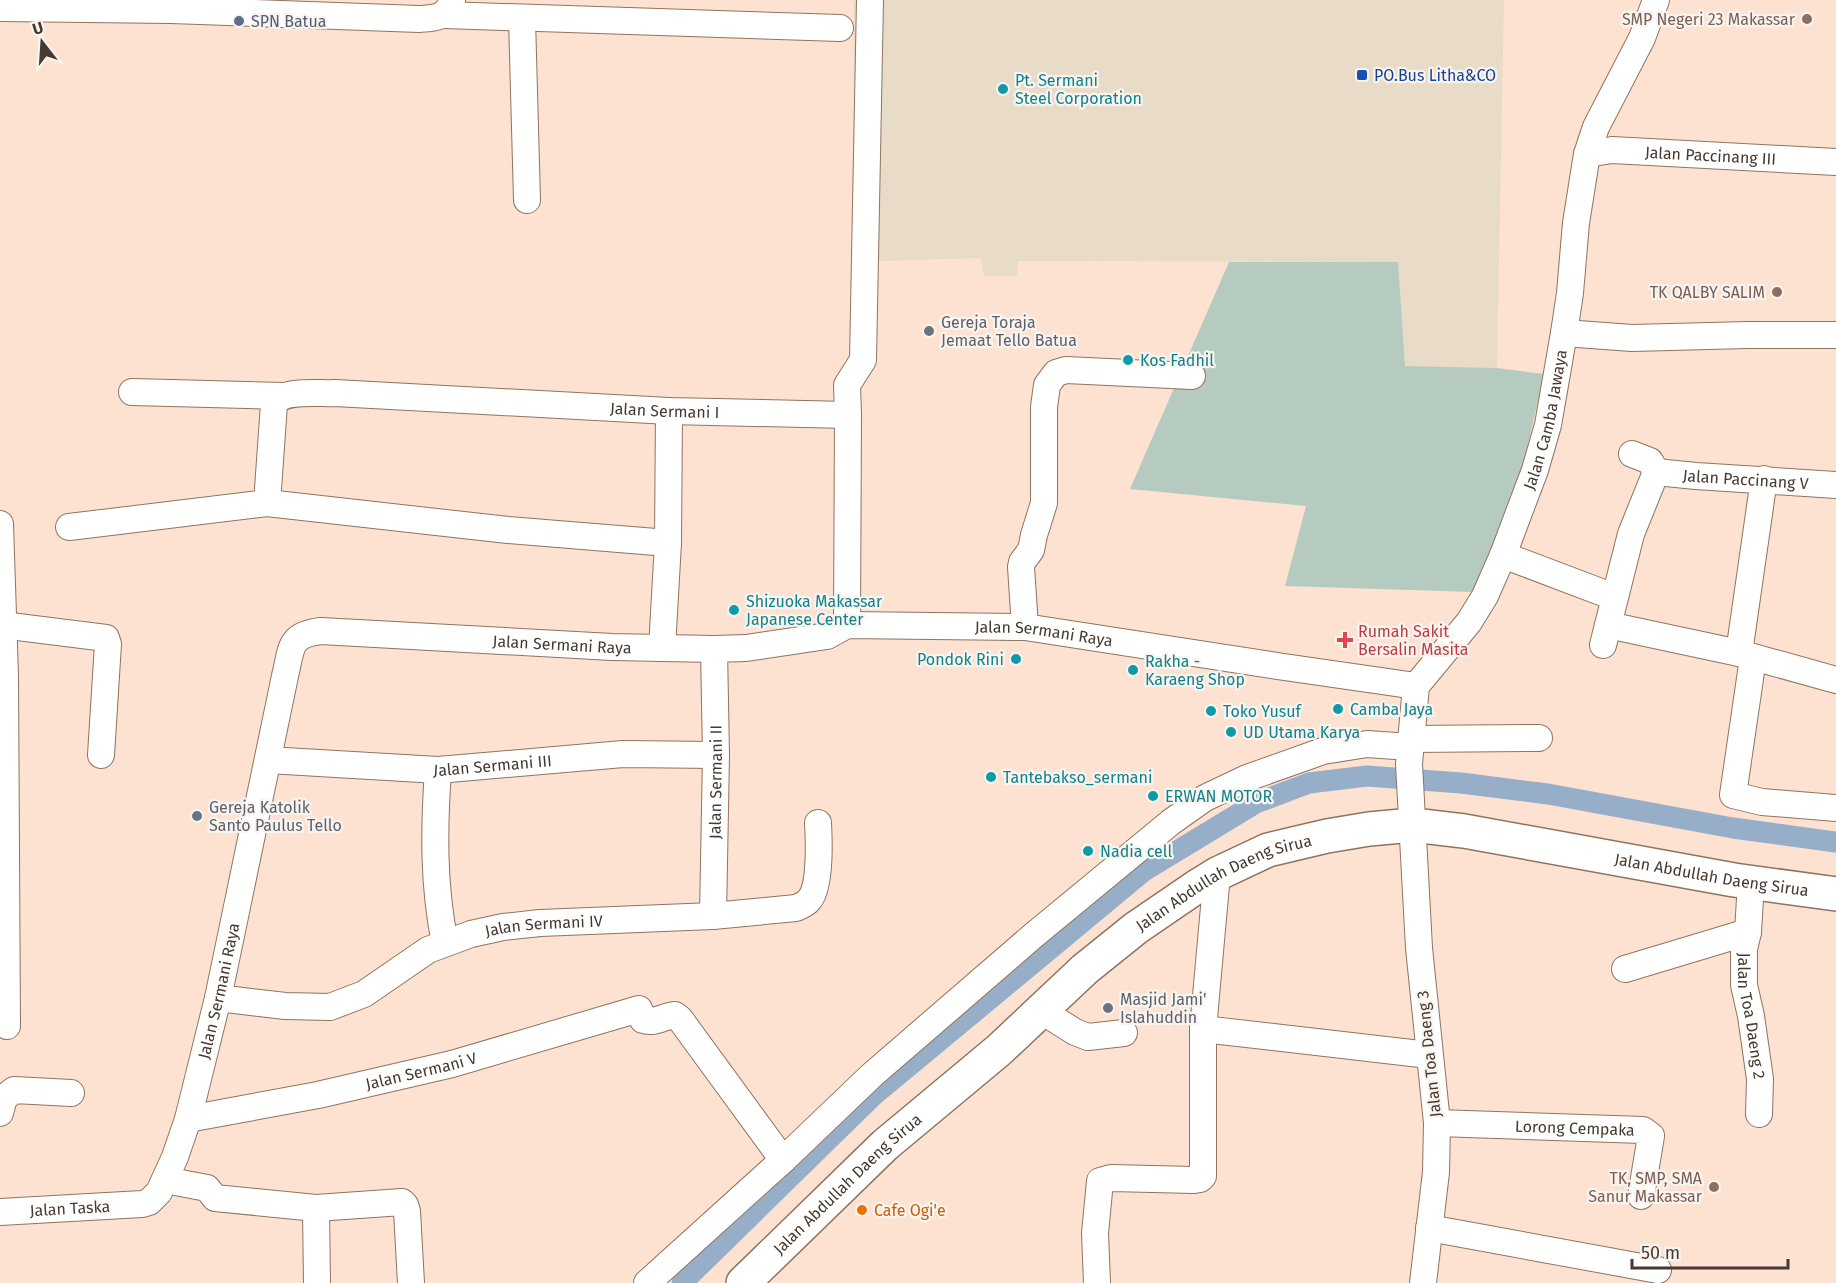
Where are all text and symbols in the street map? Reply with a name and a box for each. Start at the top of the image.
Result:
place label: SMP Negeri 23 Makassar [1622,10,1796,29]
north arrow [12,12,72,72]
place label: SPN Batua [251,12,326,31]
marker: SMP Negeri 23 Makassar [1800,12,1814,26]
marker: SPN Batua [232,14,246,28]
text: U [30,18,46,39]
place label: PO.Bus Litha&CO [1374,66,1496,85]
marker: PO.Bus Litha&CO [1355,68,1369,82]
place label: Pt. Sermani Steel Corporation [1015,71,1142,108]
marker: Pt. Sermani Steel Corporation [996,82,1010,96]
street label: Jalan Paccinang III [1644,142,1777,168]
place label: TK QALBY SALIM [1650,283,1765,302]
marker: TK QALBY SALIM [1770,285,1784,299]
place label: Gereja Toraja Jemaat Tello Batua [941,313,1077,350]
marker: Gereja Toraja Jemaat Tello Batua [922,324,936,338]
street label: Jalan Camba Jawaya [1519,348,1570,492]
place label: Kos Fadhil [1140,351,1214,370]
marker: Kos Fadhil [1121,353,1135,367]
street label: Jalan Sermani I [609,398,719,422]
street label: Jalan Paccinang V [1682,465,1809,493]
place label: Shizuoka Makassar Japanese Center [746,592,883,629]
marker: Shizuoka Makassar Japanese Center [727,603,741,617]
street label: Jalan Sermani Raya [975,617,1114,650]
place label: Rumah Sakit Bersalin Masita [1358,622,1468,659]
street label: Jalan Sermani Raya [492,631,632,657]
marker: Rumah Sakit Bersalin Masita [1336,631,1354,649]
place label: Pondok Rini [917,650,1004,669]
marker: Pondok Rini [1009,652,1023,666]
place label: Rakha - Karaeng Shop [1145,652,1245,689]
marker: Rakha - Karaeng Shop [1126,663,1140,677]
place label: Camba Jaya [1350,700,1433,719]
place label: Toko Yusuf [1223,702,1302,721]
marker: Camba Jaya [1331,702,1345,716]
marker: Toko Yusuf [1204,704,1218,718]
place label: UD Utama Karya [1243,723,1360,742]
street label: Jalan Sermani II [705,725,726,839]
marker: UD Utama Karya [1224,725,1238,739]
street label: Jalan Sermani III [433,751,553,779]
place label: Tantebakso_sermani [1003,768,1152,787]
marker: Tantebakso_sermani [984,770,998,784]
place label: ERWAN MOTOR [1165,787,1272,806]
marker: ERWAN MOTOR [1146,789,1160,803]
place label: Gereja Katolik Santo Paulus Tello [209,798,342,835]
marker: Gereja Katolik Santo Paulus Tello [190,809,204,823]
street label: Jalan Abdullah Daeng Sirua [1132,830,1314,935]
place label: Nadia cell [1100,842,1172,861]
marker: Nadia cell [1081,844,1095,858]
street label: Jalan Abdullah Daeng Sirua [1613,849,1810,900]
street label: Jalan Sermani IV [483,911,603,940]
street label: Jalan Sermani Raya [194,921,243,1061]
street label: Jalan Toa Daeng 2 [1735,953,1769,1080]
place label: Masjid Jami' Islahuddin [1120,990,1207,1027]
street label: Jalan Toa Daeng 3 [1413,990,1445,1118]
marker: Masjid Jami' Islahuddin [1101,1001,1115,1015]
street label: Jalan Sermani V [364,1048,479,1093]
street label: Jalan Abdullah Daeng Sirua [769,1109,925,1258]
street label: Lorong Cempaka [1515,1116,1635,1139]
place label: TK, SMP, SMA Sanur Makassar [1588,1169,1703,1206]
marker: TK, SMP, SMA Sanur Makassar [1707,1180,1721,1194]
street label: Jalan Taska [29,1196,111,1220]
place label: Cafe Ogi'e [874,1201,946,1220]
marker: Cafe Ogi'e [855,1203,869,1217]
scale bar [1632,1232,1788,1270]
text: 50 m [1641,1242,1680,1264]

